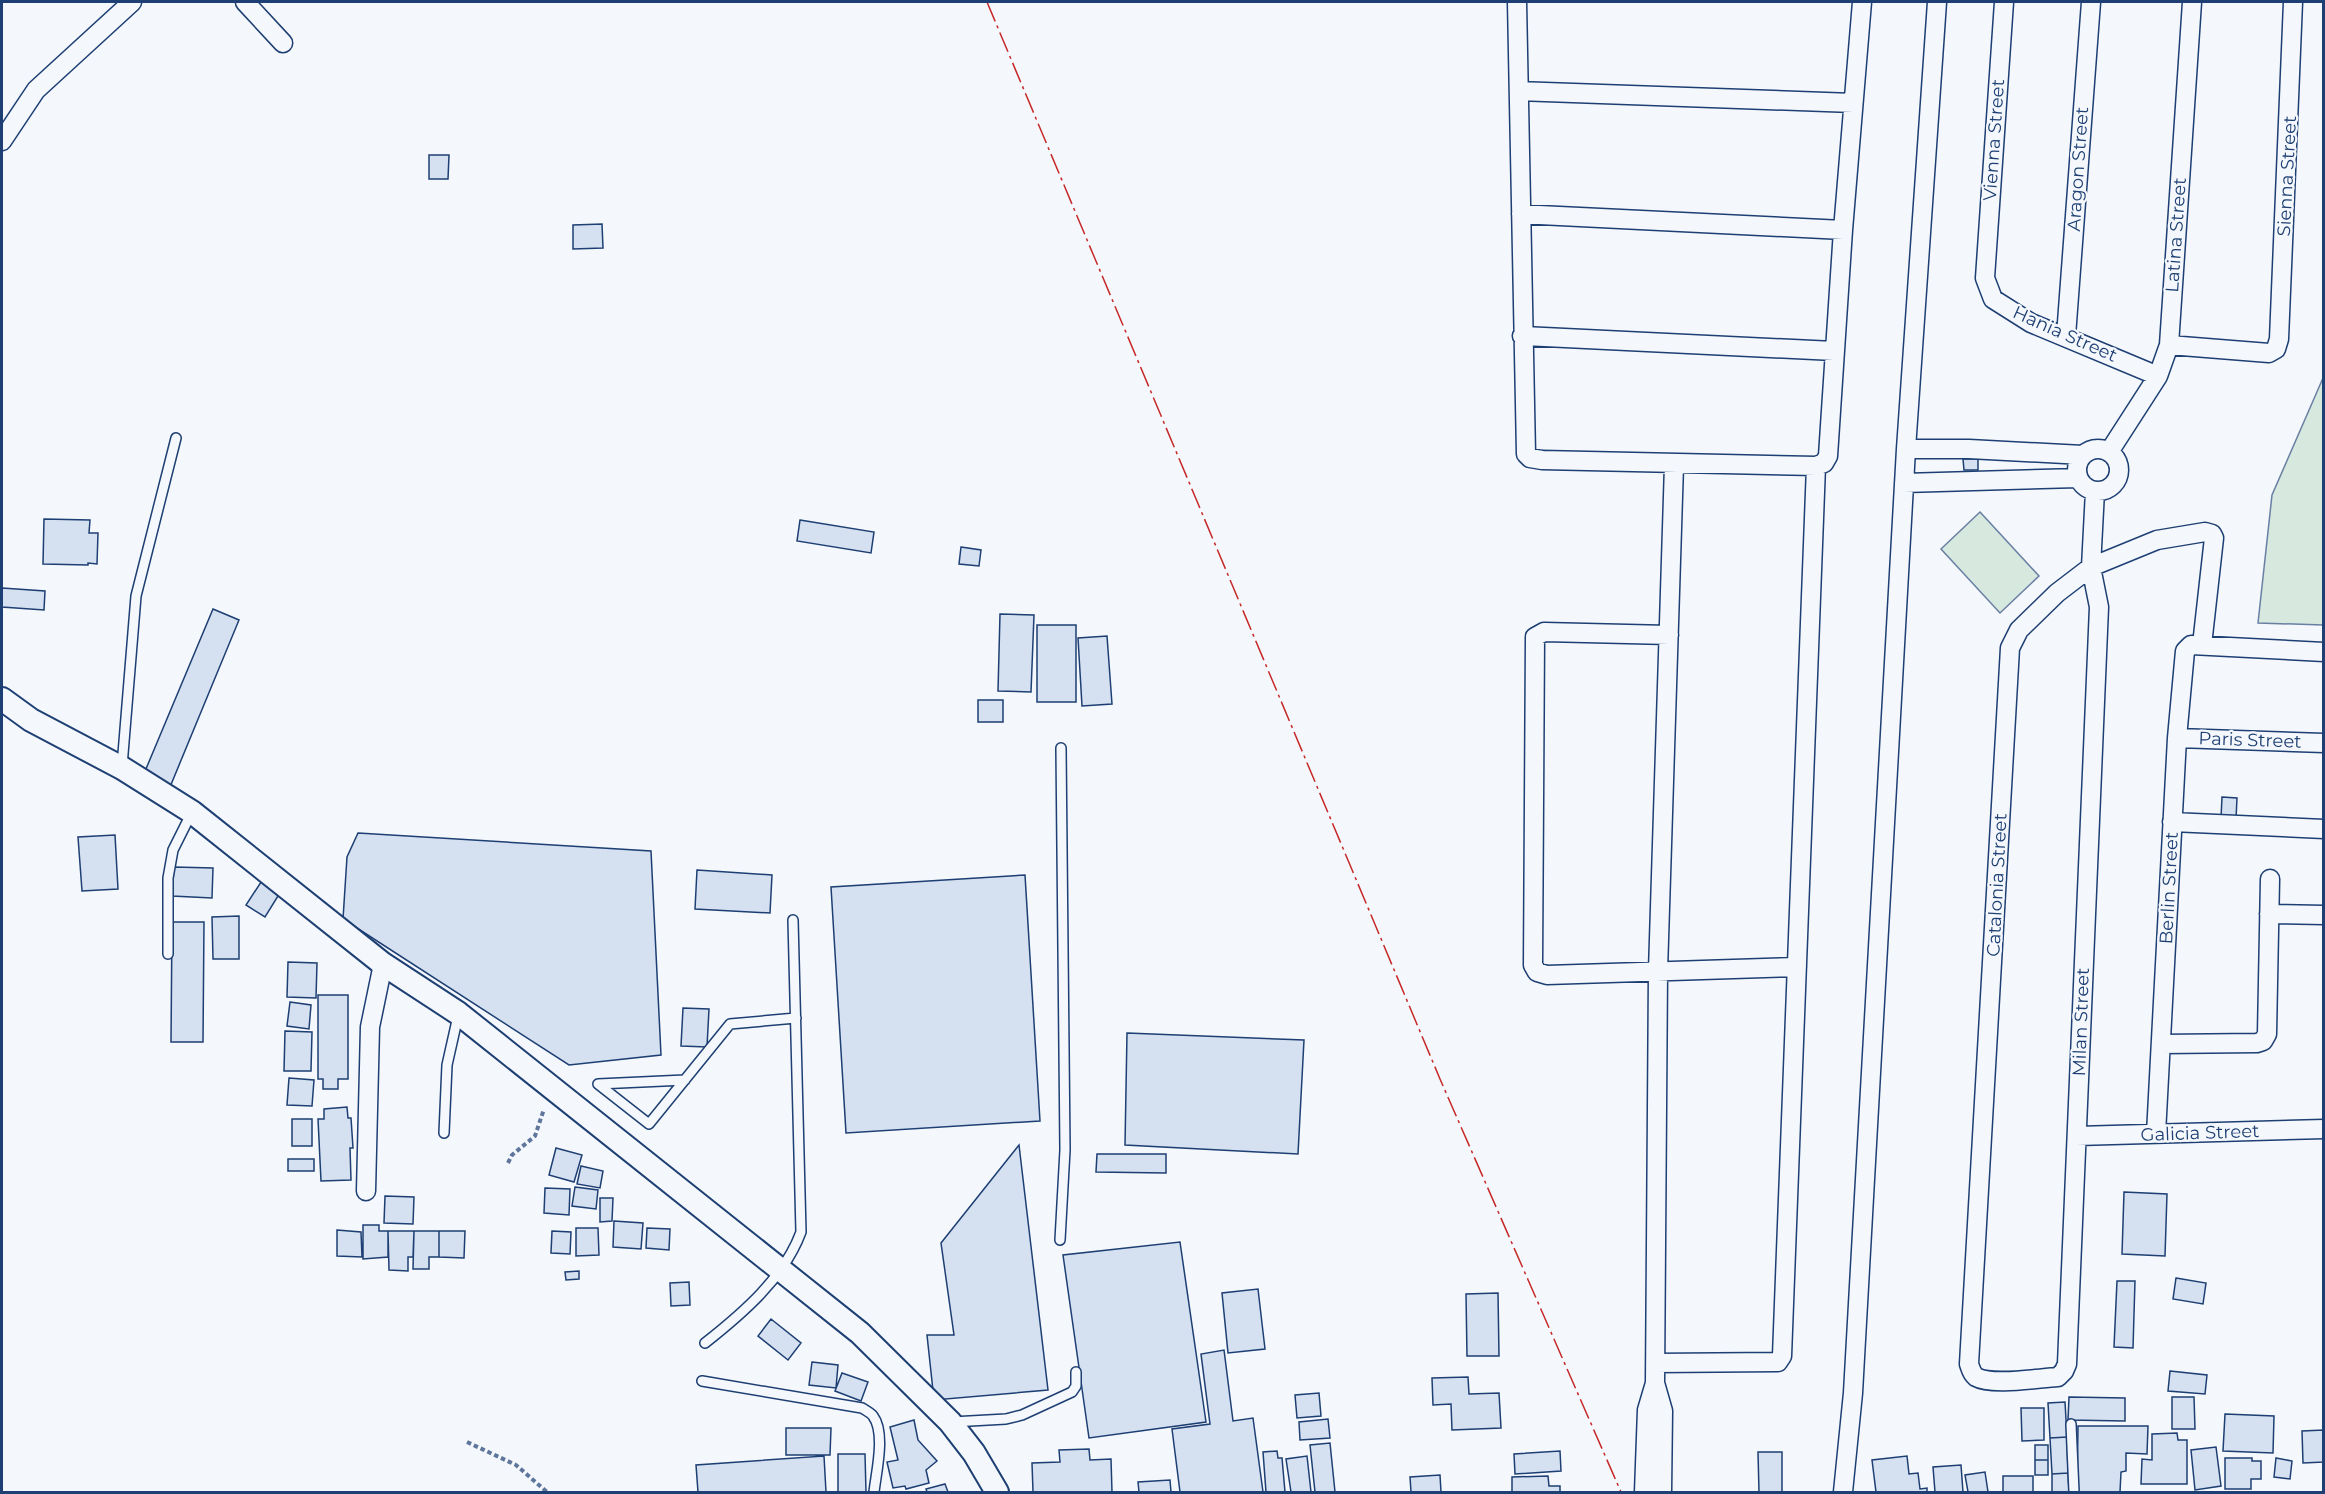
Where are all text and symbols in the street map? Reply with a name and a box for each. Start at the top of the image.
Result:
street label: Vienna Street [1979,78,2009,202]
street label: Aragon Street [2063,106,2093,232]
street label: Sienna Street [2273,115,2301,237]
street label: Latina Street [2161,177,2191,293]
street label: Hania Street [2009,301,2121,367]
street label: Paris Street [2198,727,2302,753]
street label: Catalonia Street [1982,813,2012,957]
street label: Berlin Street [2155,831,2183,945]
street label: Milan Street [2068,967,2094,1077]
street label: Galicia Street [2140,1120,2260,1146]

